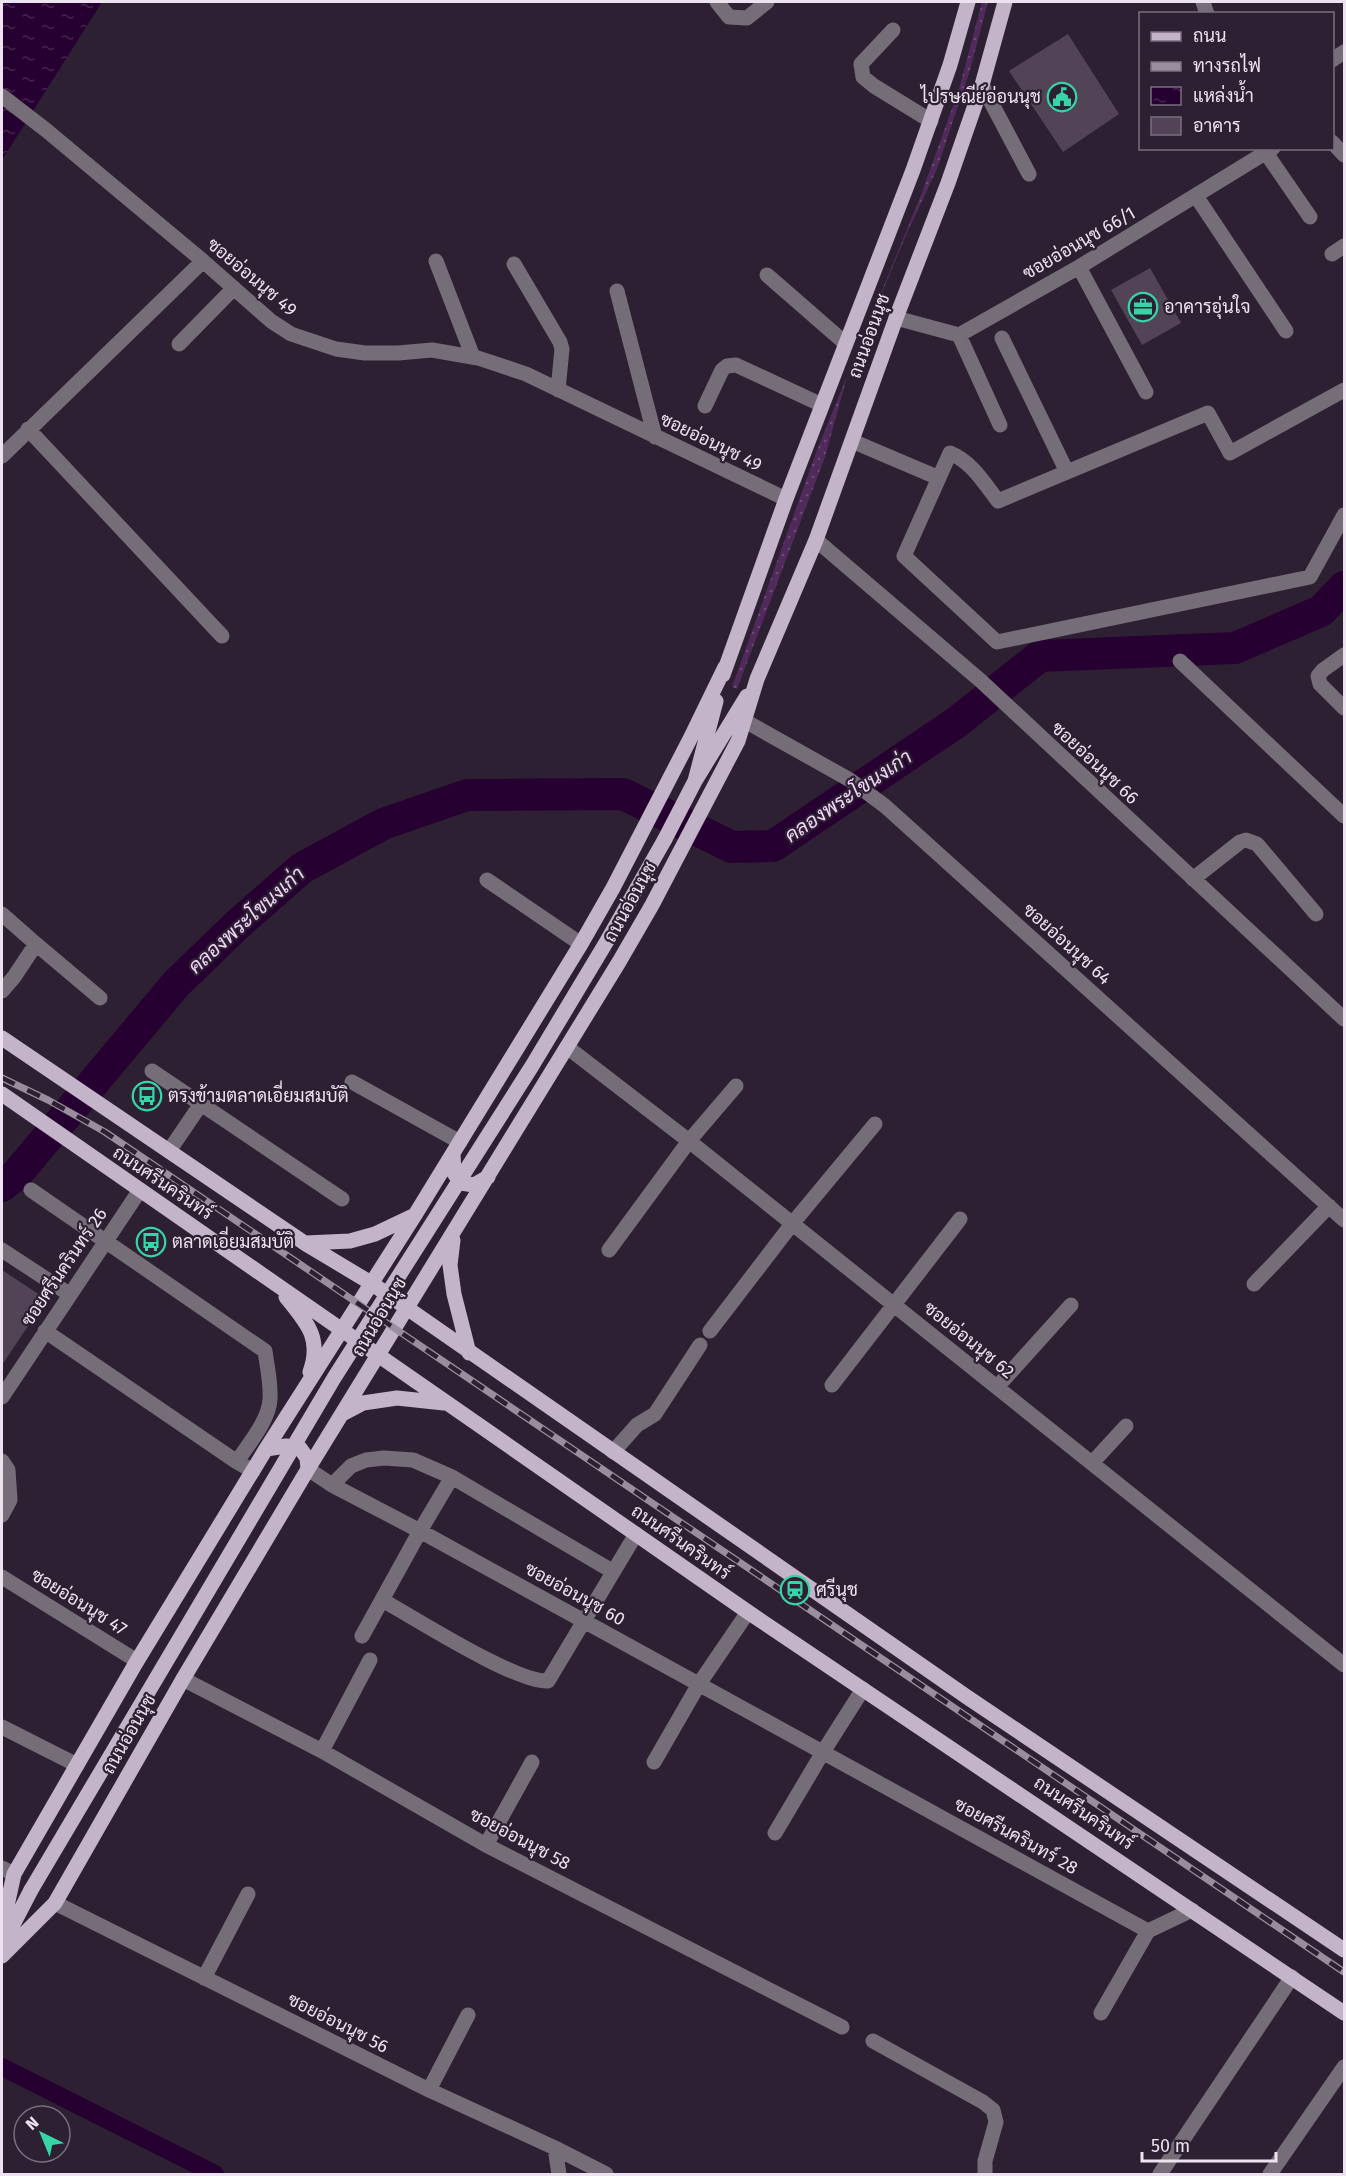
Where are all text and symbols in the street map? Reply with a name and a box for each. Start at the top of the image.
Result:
legend [1139,12,1334,150]
text: ถนน [1193,25,1226,47]
text: ทางรถไฟ [1193,53,1261,77]
text: แหล่งน้ำ [1193,80,1254,107]
public building icon: ไปรษณีย์อ่อนนุช [1046,81,1078,113]
place label: ไปรษณีย์อ่อนนุช [919,84,1041,109]
text: อาคาร [1193,115,1241,137]
street label: ซอยอ่อนนุช 66/1 [1018,201,1140,285]
street label: ซอยอ่อนนุช 49 [202,232,302,322]
street label: ถนนอ่อนนุช [843,290,895,382]
office icon: อาคารอุ่นใจ [1127,291,1159,323]
place label: อาคารอุ่นใจ [1164,294,1250,319]
street label: ซอยอ่อนนุช 49 [656,407,766,477]
street label: ซอยอ่อนนุช 66 [1046,716,1144,810]
water label: คลองพระโขนงเก่า [779,744,916,847]
street label: ถนนอ่อนนุช [598,857,662,946]
water label: คลองพระโขนงเก่า [182,861,309,978]
street label: ซอยอ่อนนุช 64 [1018,898,1117,990]
bus stop icon: ตรงข้ามตลาดเอี่ยมสมบัติ [131,1080,163,1112]
place label: ตรงข้ามตลาดเอี่ยมสมบัติ [168,1080,349,1107]
street label: ถนนศรีนครินทร์ [109,1140,219,1225]
street label: ซอยศรีนครินทร์ 26 [15,1203,112,1330]
bus stop icon: ตลาดเอี่ยมสมบัติ [135,1226,167,1258]
place label: ตลาดเอี่ยมสมบัติ [172,1226,294,1253]
street label: ถนนอ่อนนุช [346,1273,412,1361]
street label: ซอยอ่อนนุช 62 [919,1296,1019,1384]
street label: ถนนศรีนครินทร์ [627,1498,736,1584]
street label: ซอยอ่อนนุช 60 [520,1557,630,1631]
street label: ซอยอ่อนนุช 47 [26,1563,132,1641]
station icon: ศรีนุช [779,1574,811,1606]
place label: ศรีนุช [816,1577,858,1602]
street label: ถนนอ่อนนุช [97,1690,162,1778]
street label: ถนนศรีนครินทร์ [1030,1770,1140,1855]
street label: ซอยศรีนครินทร์ 28 [950,1791,1083,1879]
street label: ซอยอ่อนนุช 58 [466,1802,575,1876]
street label: ซอยอ่อนนุช 56 [283,1987,393,2059]
north arrow [12,2104,72,2164]
text: N [22,2113,42,2134]
scale bar [1142,2125,1276,2163]
text: 50 m [1151,2135,1190,2157]

